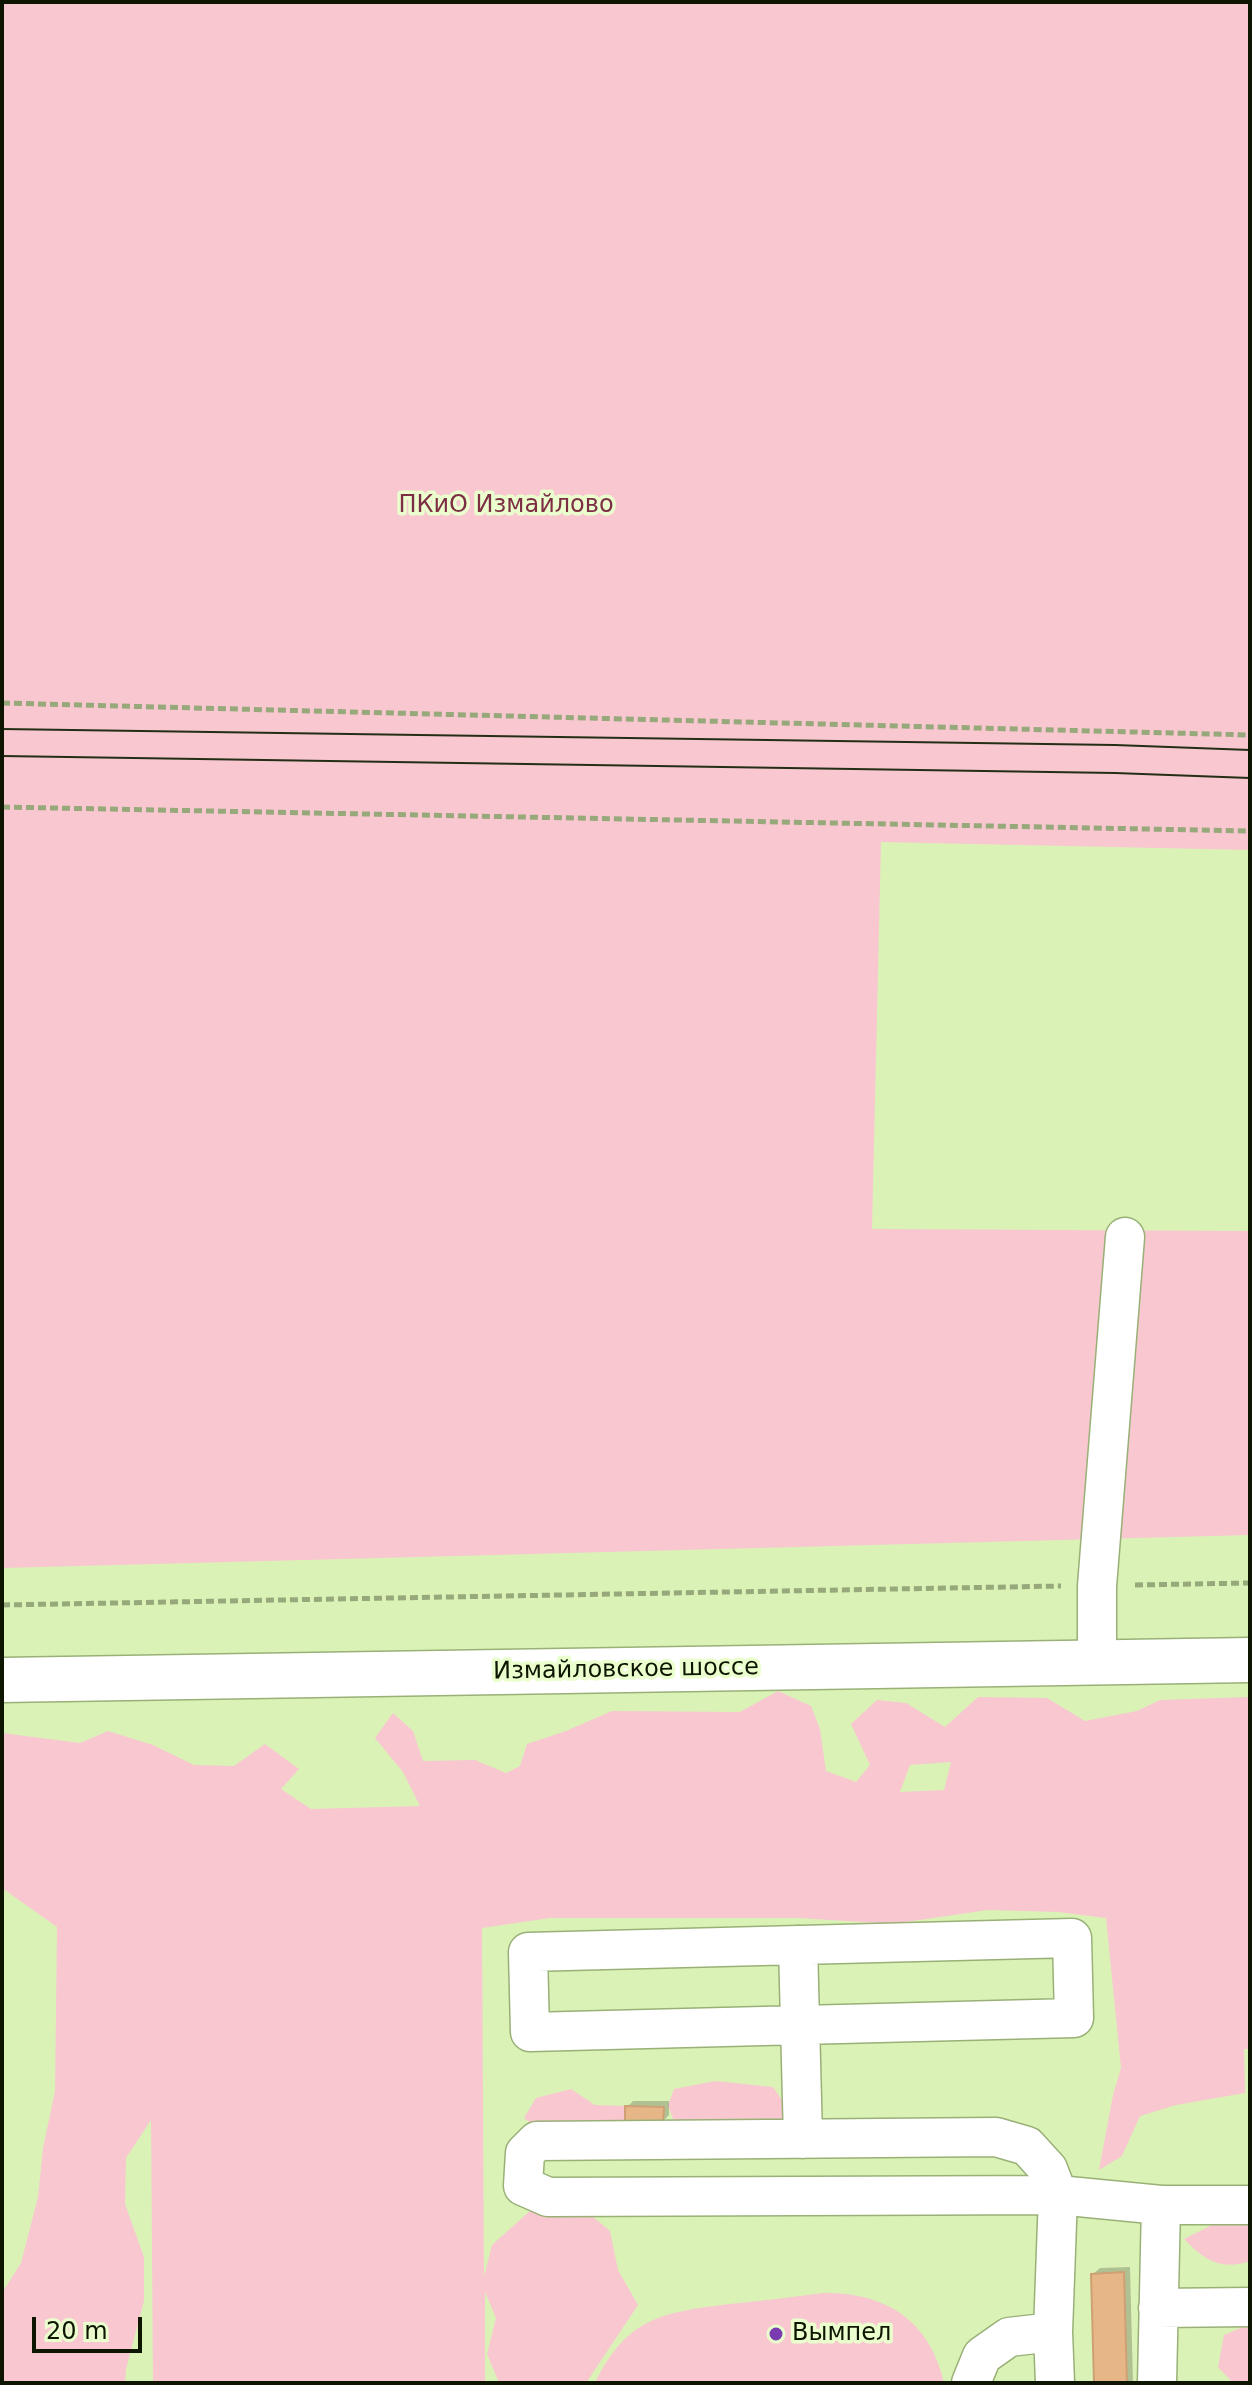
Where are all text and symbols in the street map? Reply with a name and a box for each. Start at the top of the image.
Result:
park label: ПКиО Измайлово [398,492,614,520]
street label: Измайловское шоссе [493,1653,759,1687]
scale bar [36,2301,146,2351]
text: 20 m [46,2317,108,2345]
place label: Вымпел [792,2320,891,2348]
marker: Вымпел [767,2325,785,2343]

